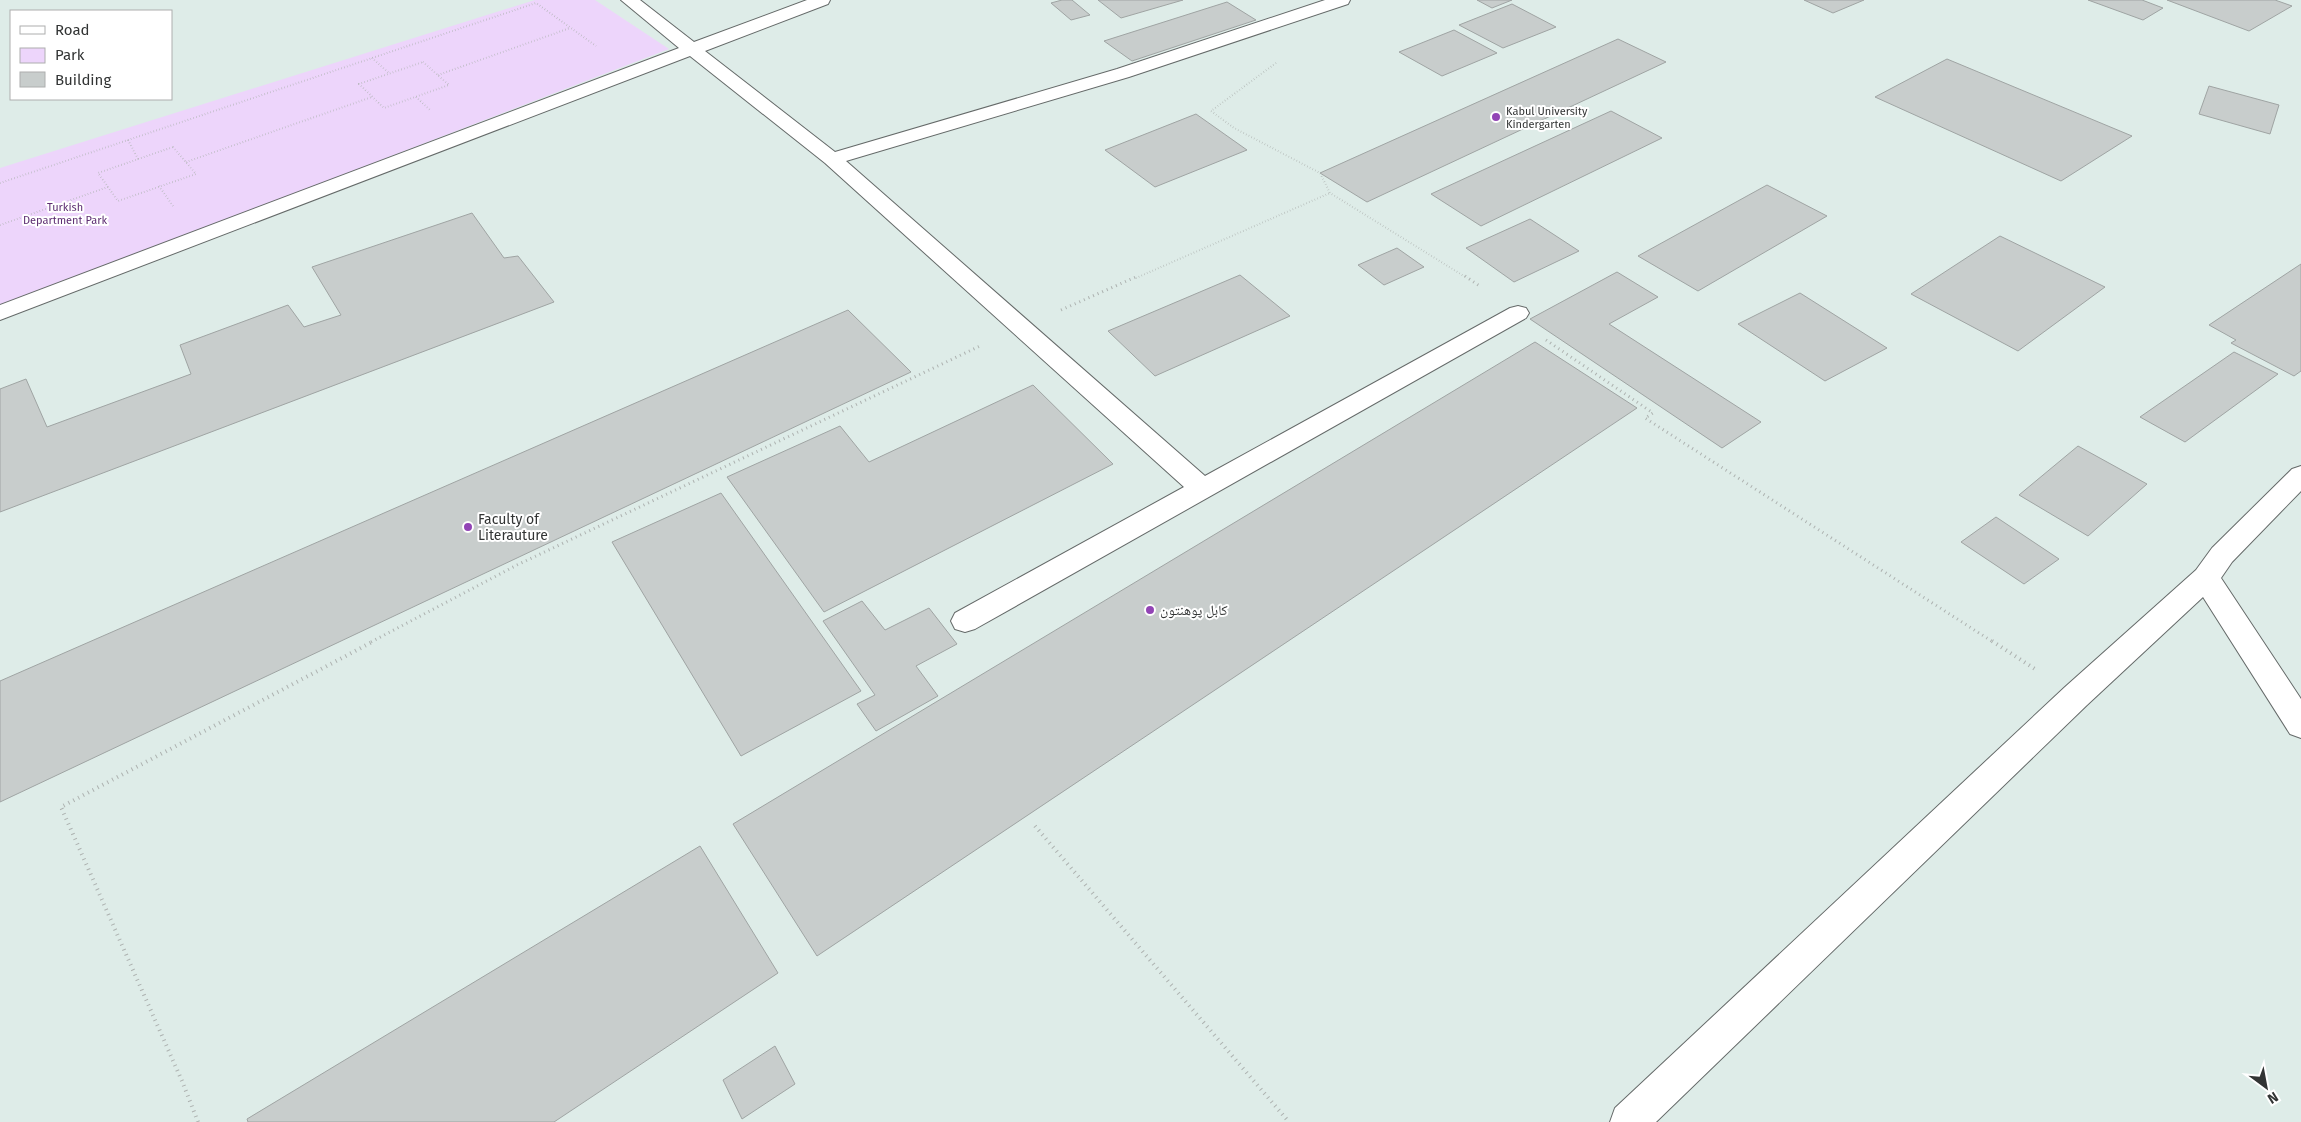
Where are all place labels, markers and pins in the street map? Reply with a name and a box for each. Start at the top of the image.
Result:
place label: Kabul University Kindergarten [1506,105,1588,131]
marker: Kabul University Kindergarten [1490,111,1502,123]
place label: Faculty of Literauture [478,511,548,544]
marker: Faculty of Literauture [462,521,474,533]
place label: کابل پوهنتون [1160,602,1228,619]
marker: کابل پوهنتون [1144,604,1156,616]

